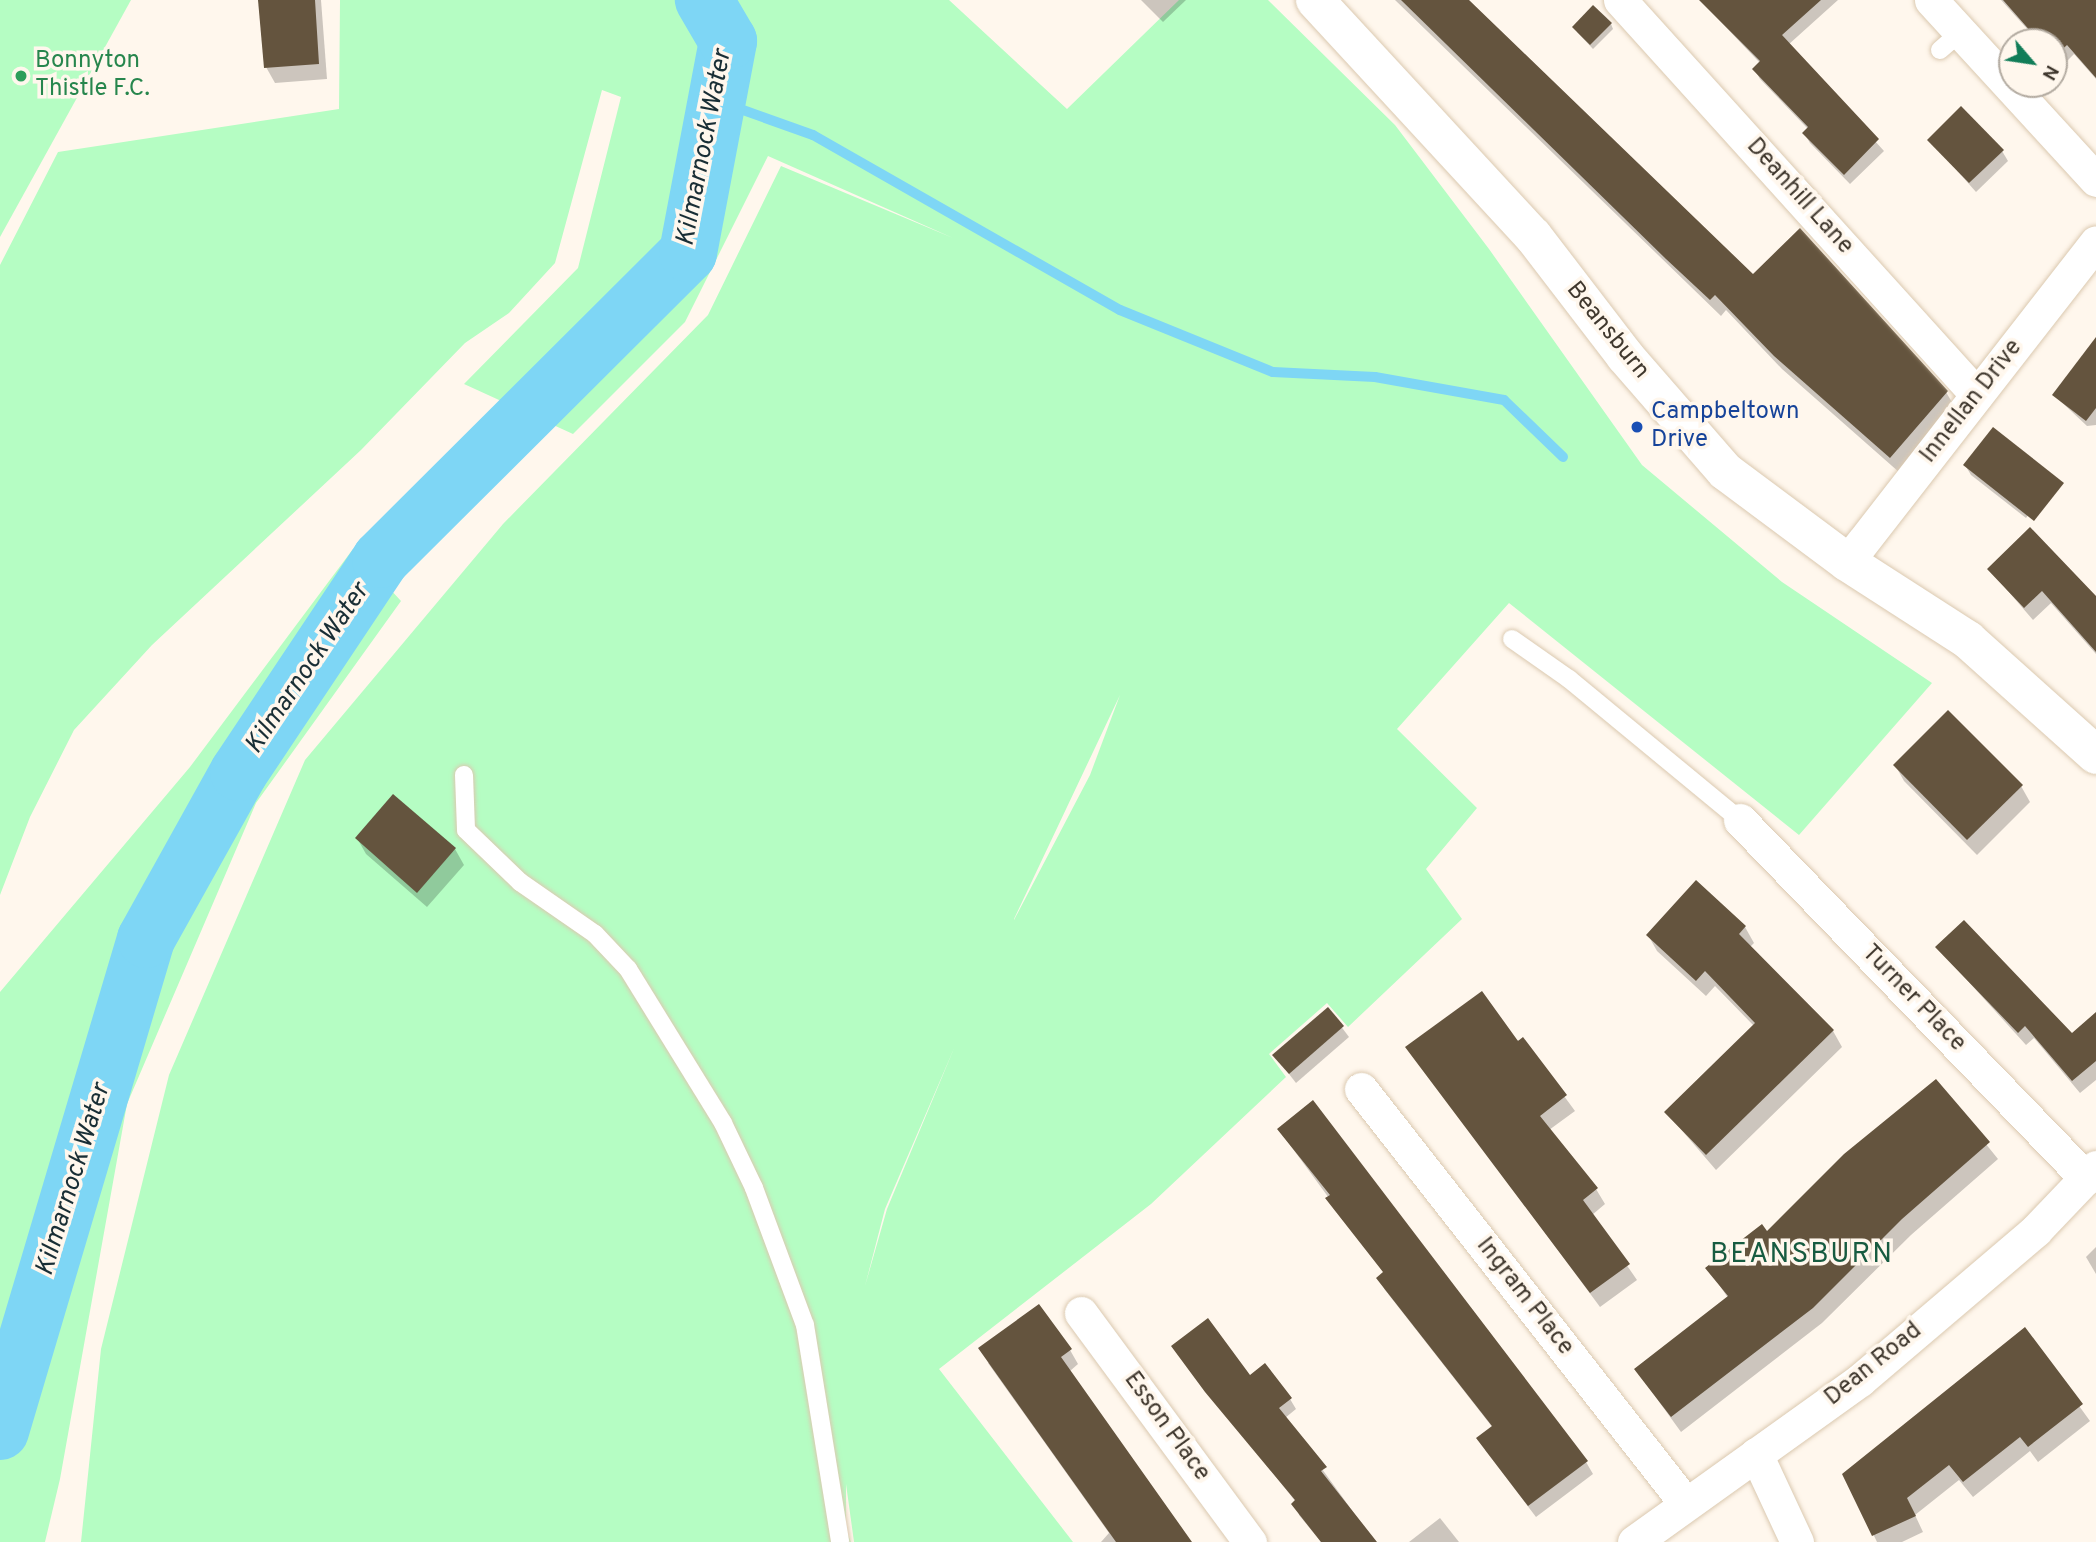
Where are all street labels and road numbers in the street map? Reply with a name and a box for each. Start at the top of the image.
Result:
street label: Deanhill Lane [1739,133,1859,261]
street label: Beansburn [1559,277,1655,385]
street label: Innellan Drive [1915,334,2029,470]
street label: Turner Place [1855,940,1971,1058]
street label: Ingram Place [1469,1232,1579,1362]
street label: Dean Road [1820,1317,1928,1413]
street label: Esson Place [1117,1367,1215,1487]

